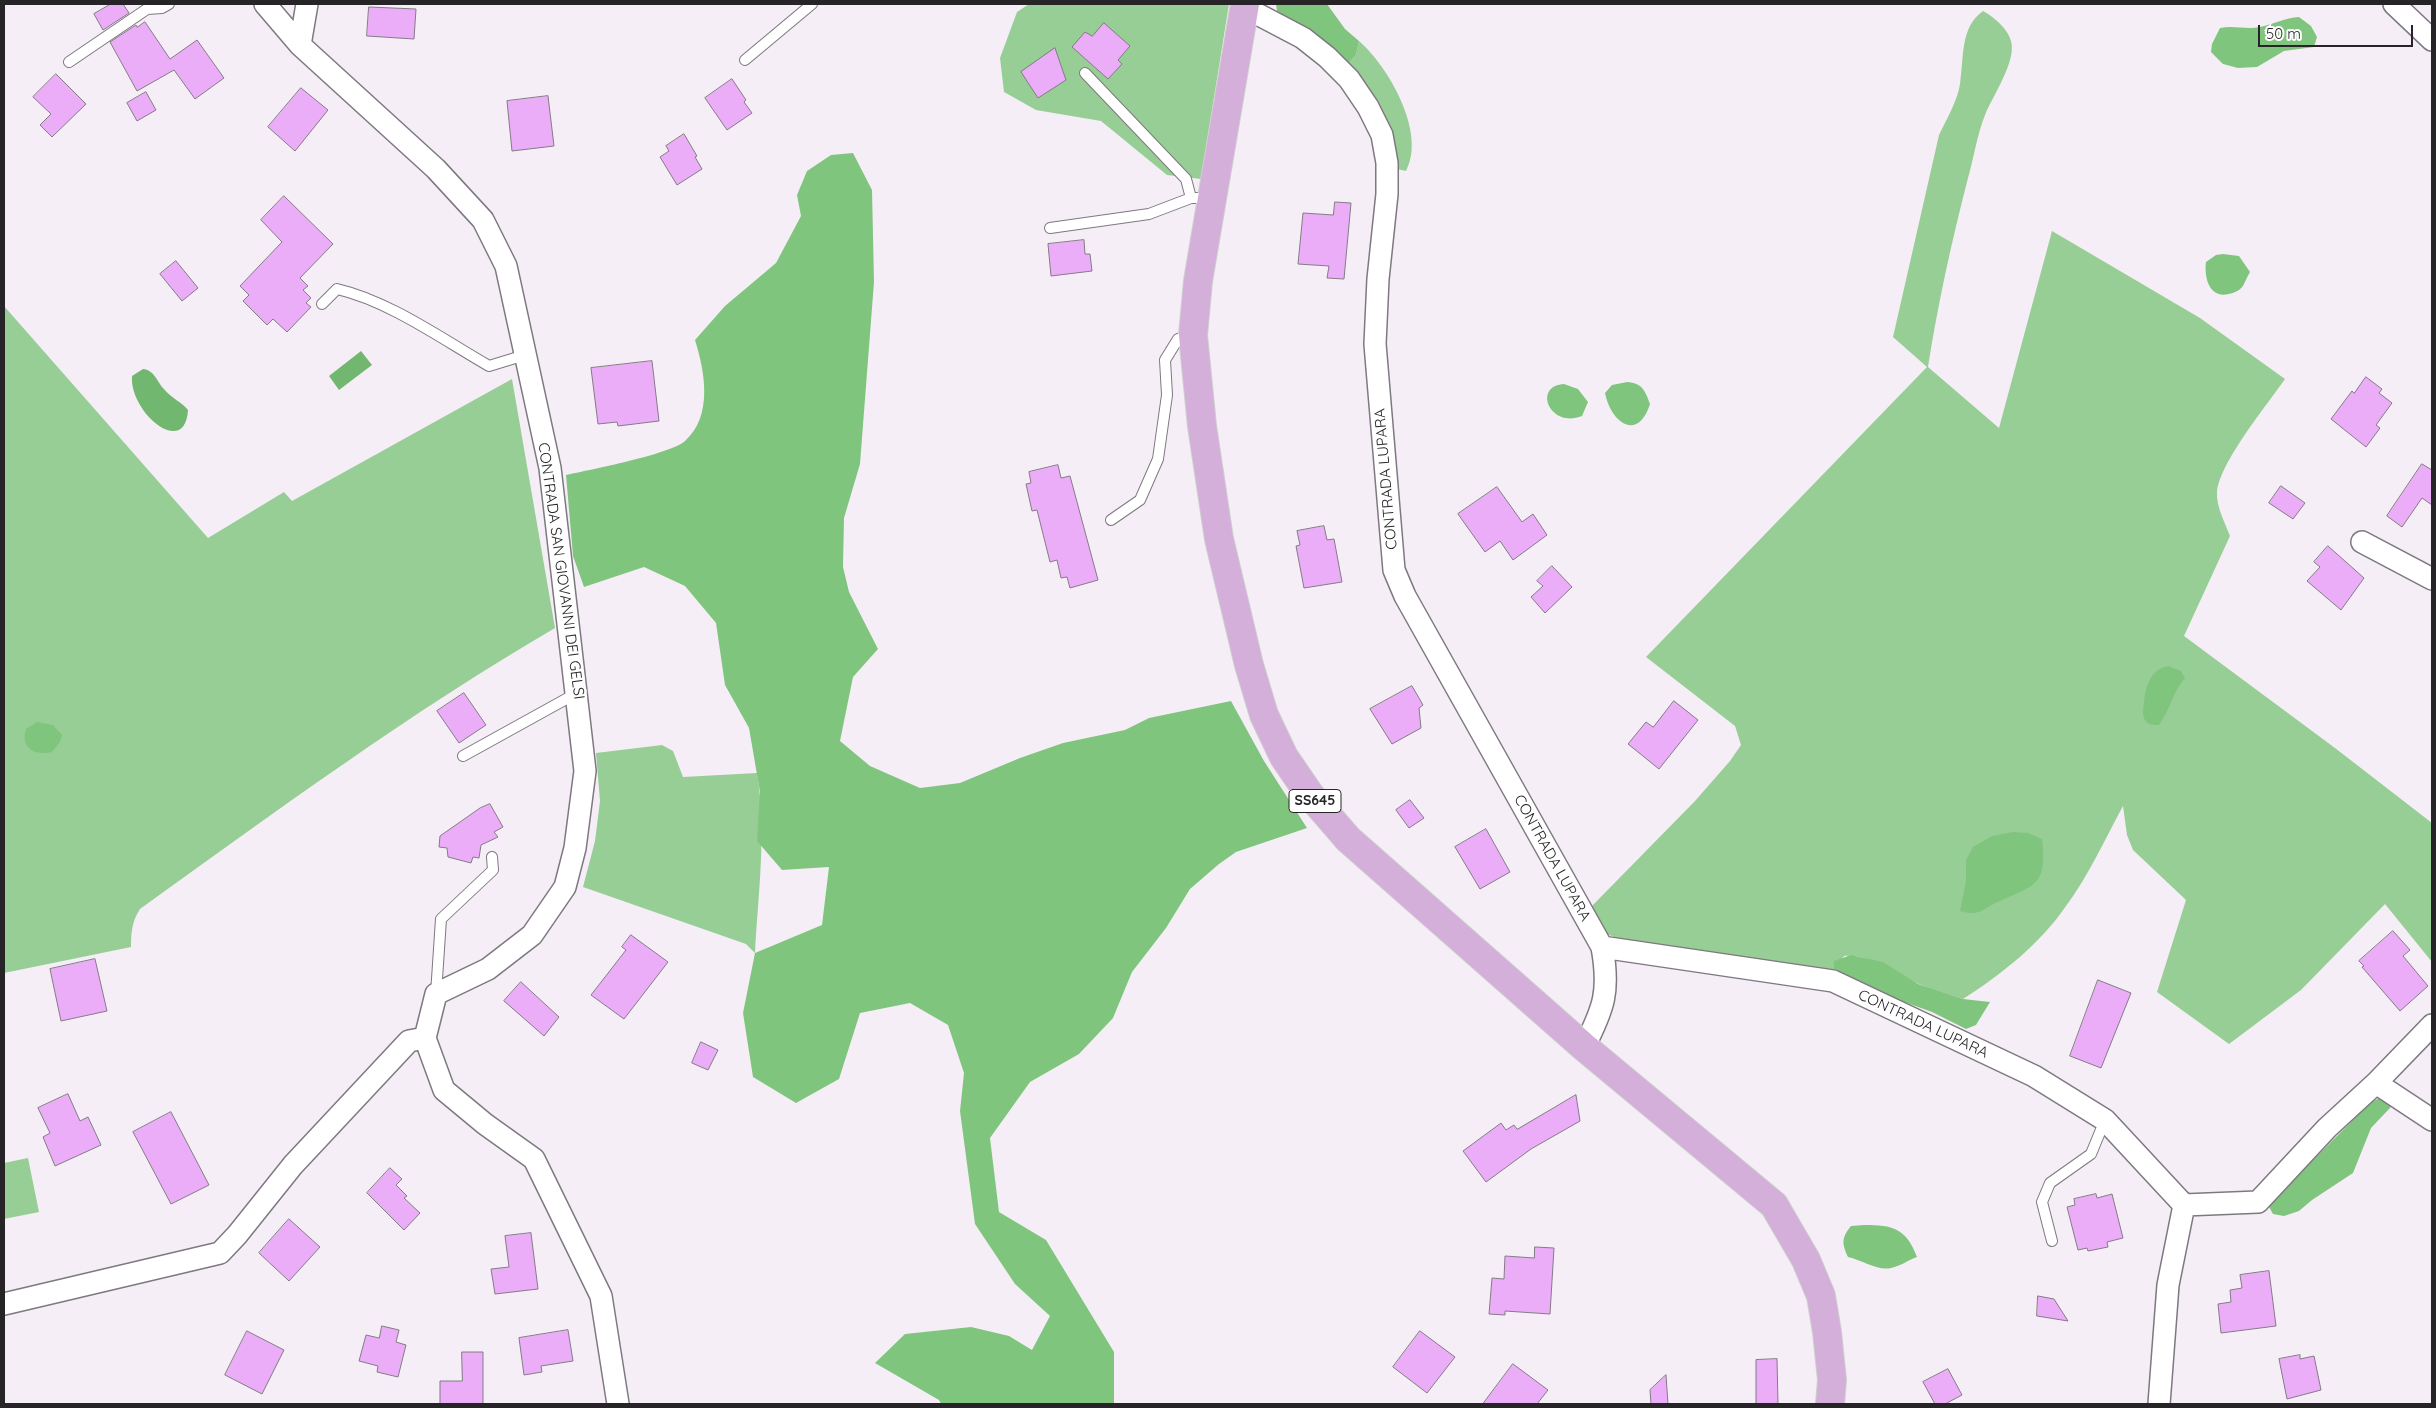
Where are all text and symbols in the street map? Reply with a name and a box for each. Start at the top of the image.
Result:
scale bar [2261,15,2416,47]
text: 50 m [2266,24,2301,43]
street label: CONTRADA LUPARA [1371,408,1401,550]
street label: CONTRADA SAN GIOVANNI DEI GELSI [534,441,588,701]
road number: SS645 [1289,789,1341,812]
street label: CONTRADA LUPARA [1510,792,1594,924]
street label: CONTRADA LUPARA [1855,986,1991,1062]

